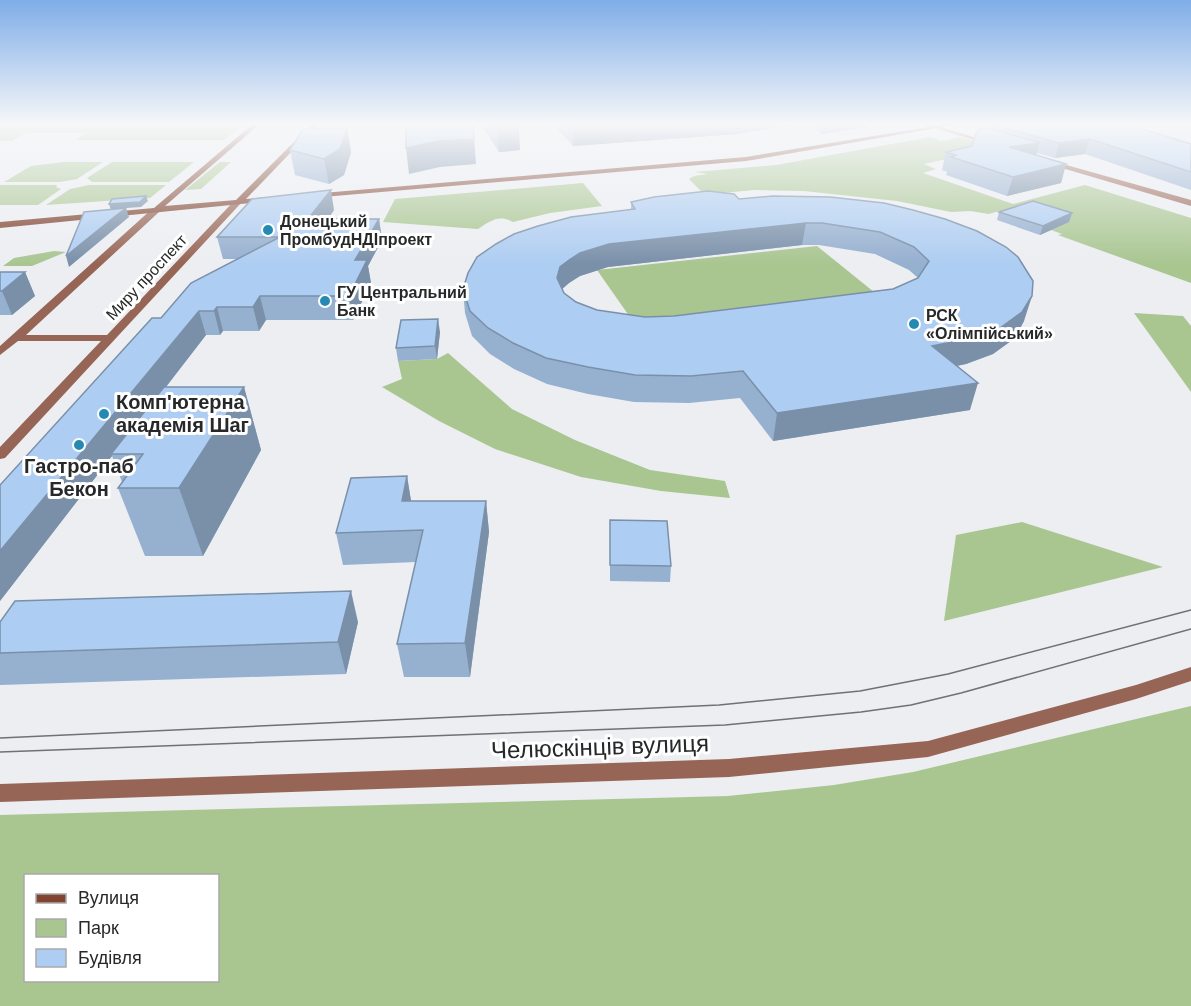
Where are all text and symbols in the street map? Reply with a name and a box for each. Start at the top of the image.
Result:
place label: Донецький ПромбудНДІпроект [280,213,432,248]
marker: Донецький ПромбудНДІпроект [261,223,275,237]
street label: Миру проспект [103,231,191,323]
place label: ГУ Центральний Банк [337,284,467,319]
marker: ГУ Центральний Банк [318,294,332,308]
place label: РСК «Олімпійський» [926,307,1053,342]
marker: РСК «Олімпійський» [907,317,921,331]
place label: Комп'ютерна академія Шаг [116,391,249,436]
marker: Комп'ютерна академія Шаг [97,407,111,421]
marker: Гастро-паб Бекон [72,438,86,452]
place label: Гастро-паб Бекон [24,455,134,500]
street label: Челюскінців вулиця [491,729,709,764]
legend [24,874,219,982]
text: Вулиця [78,888,139,908]
text: Парк [78,918,119,938]
text: Будівля [78,948,142,968]

